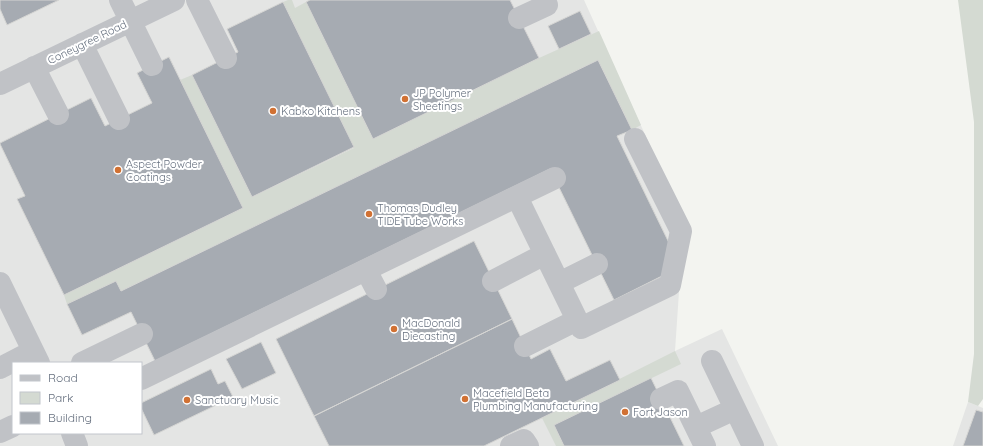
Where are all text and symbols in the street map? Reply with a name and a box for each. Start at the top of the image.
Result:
street label: Coneygree Road [45,17,129,67]
place label: JP Polymer Sheetings [413,86,472,113]
marker: JP Polymer Sheetings [400,94,410,104]
place label: Kabko Kitchens [281,104,360,118]
marker: Kabko Kitchens [268,106,278,116]
place label: Aspect Powder Coatings [126,157,203,184]
marker: Aspect Powder Coatings [113,165,123,175]
place label: Thomas Dudley TIDE Tube Works [377,201,463,228]
marker: Thomas Dudley TIDE Tube Works [364,209,374,219]
place label: MacDonald Diecasting [402,316,460,343]
marker: MacDonald Diecasting [389,324,399,334]
legend [12,362,142,434]
text: Road [48,370,78,385]
place label: Macefield Beta Plumbing Manufacturing [473,386,598,413]
text: Park [48,390,73,405]
place label: Sanctuary Music [195,393,279,407]
marker: Macefield Beta Plumbing Manufacturing [460,394,470,404]
marker: Sanctuary Music [182,395,192,405]
place label: Fort Jason [633,405,688,419]
marker: Fort Jason [620,407,630,417]
text: Building [48,410,92,425]

